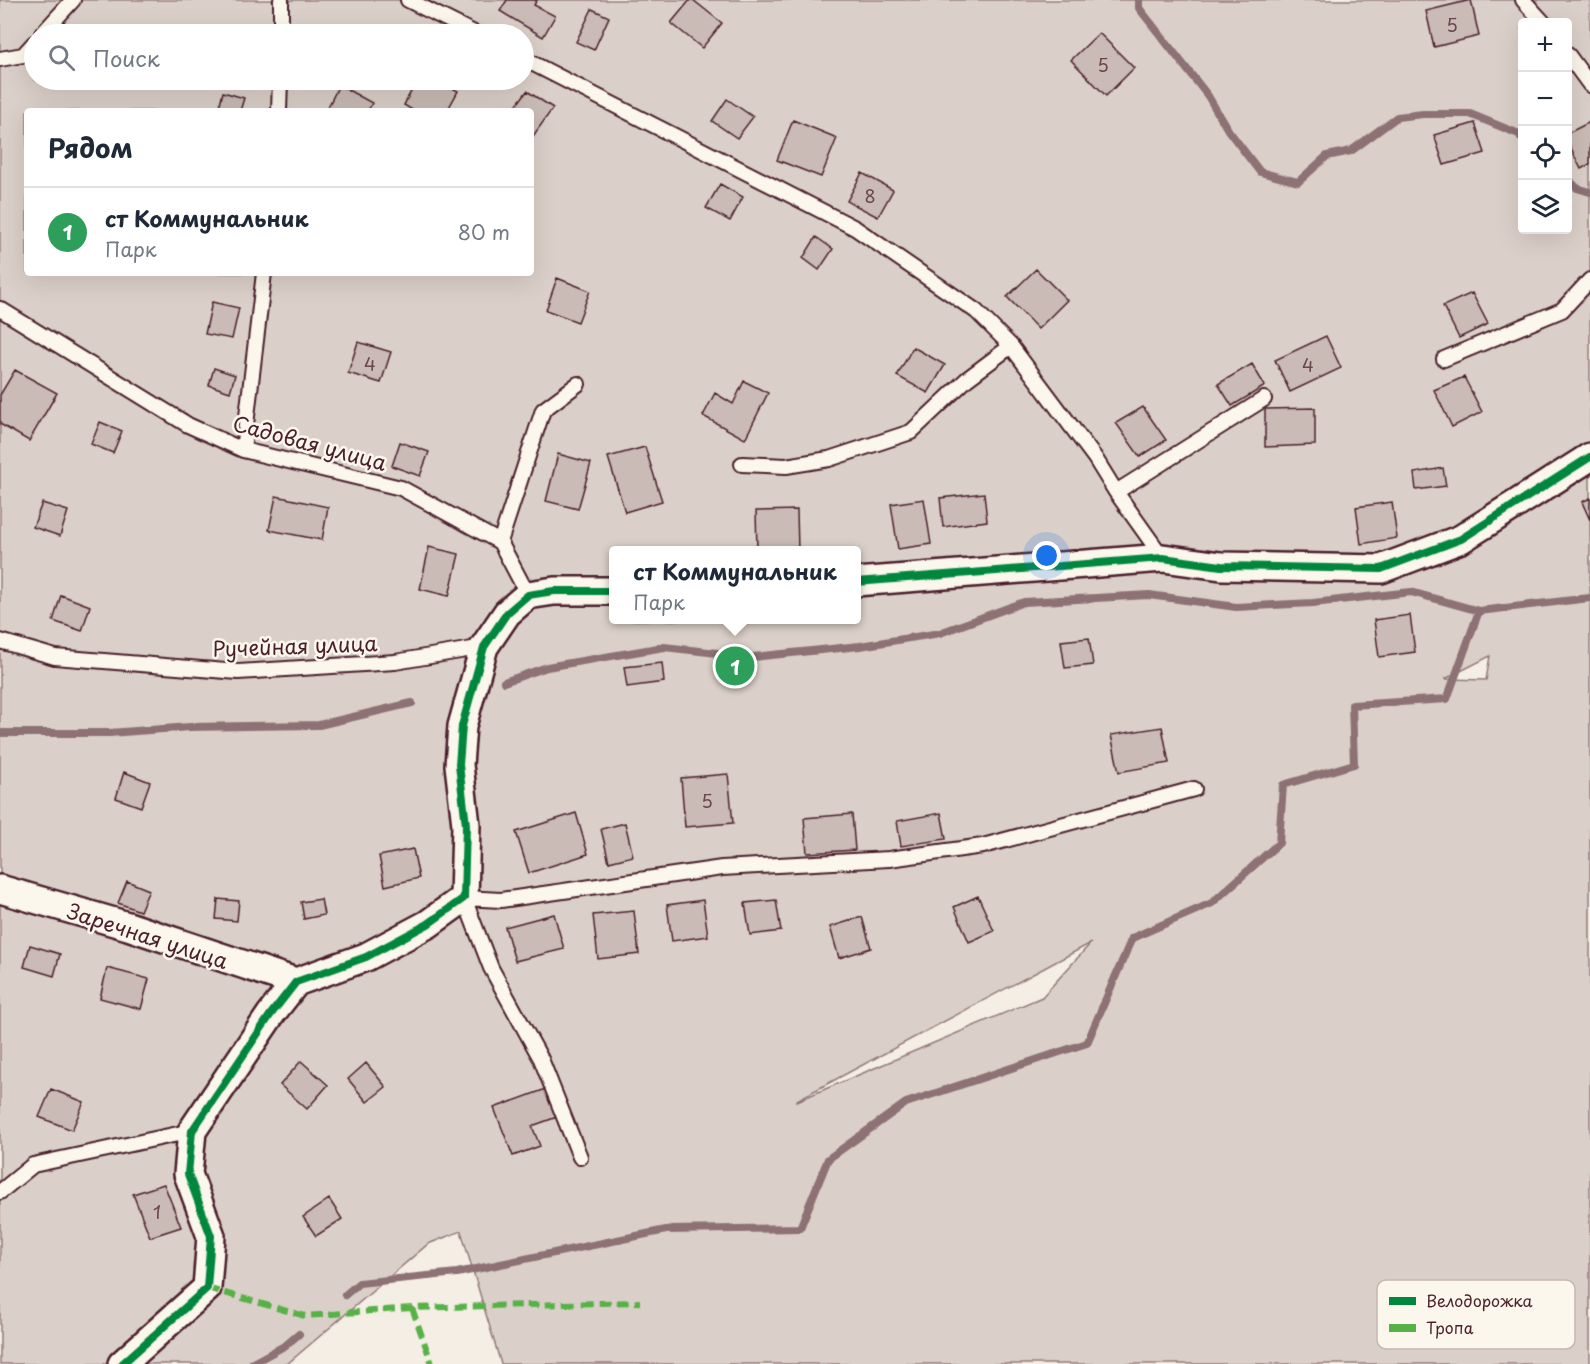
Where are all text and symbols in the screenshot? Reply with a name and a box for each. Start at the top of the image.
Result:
house number: 5 [1446,11,1458,38]
map controls [1518,18,1572,234]
button: + [1518,18,1572,72]
search box [24,24,534,90]
icon: search [45,41,78,74]
text: Поиск [93,41,160,74]
house number: 5 [1097,51,1109,78]
button: − [1518,72,1572,126]
button: locate [1518,126,1572,180]
text: Рядом [48,128,133,167]
button: layers [1518,180,1572,234]
house number: 8 [864,182,876,209]
text: ст Коммунальник [105,201,308,234]
text: 1 [63,217,72,247]
text: 80 m [458,217,510,247]
text: Парк [105,234,157,264]
house number: 4 [364,350,376,377]
house number: 4 [1302,351,1314,378]
street label: Садовая улица [230,406,391,478]
your location [1032,541,1061,570]
popup [609,546,861,624]
text: ст Коммунальник [633,554,837,587]
text: Парк [633,587,685,617]
street label: Ручейная улица [212,626,379,664]
pin: 1 [716,644,754,688]
house number: 5 [701,787,713,814]
street label: Заречная улица [63,894,233,976]
house number: 1 [153,1198,161,1225]
legend [1377,1280,1575,1349]
text: Велодорожка [1426,1288,1533,1312]
text: Тропа [1426,1315,1474,1339]

